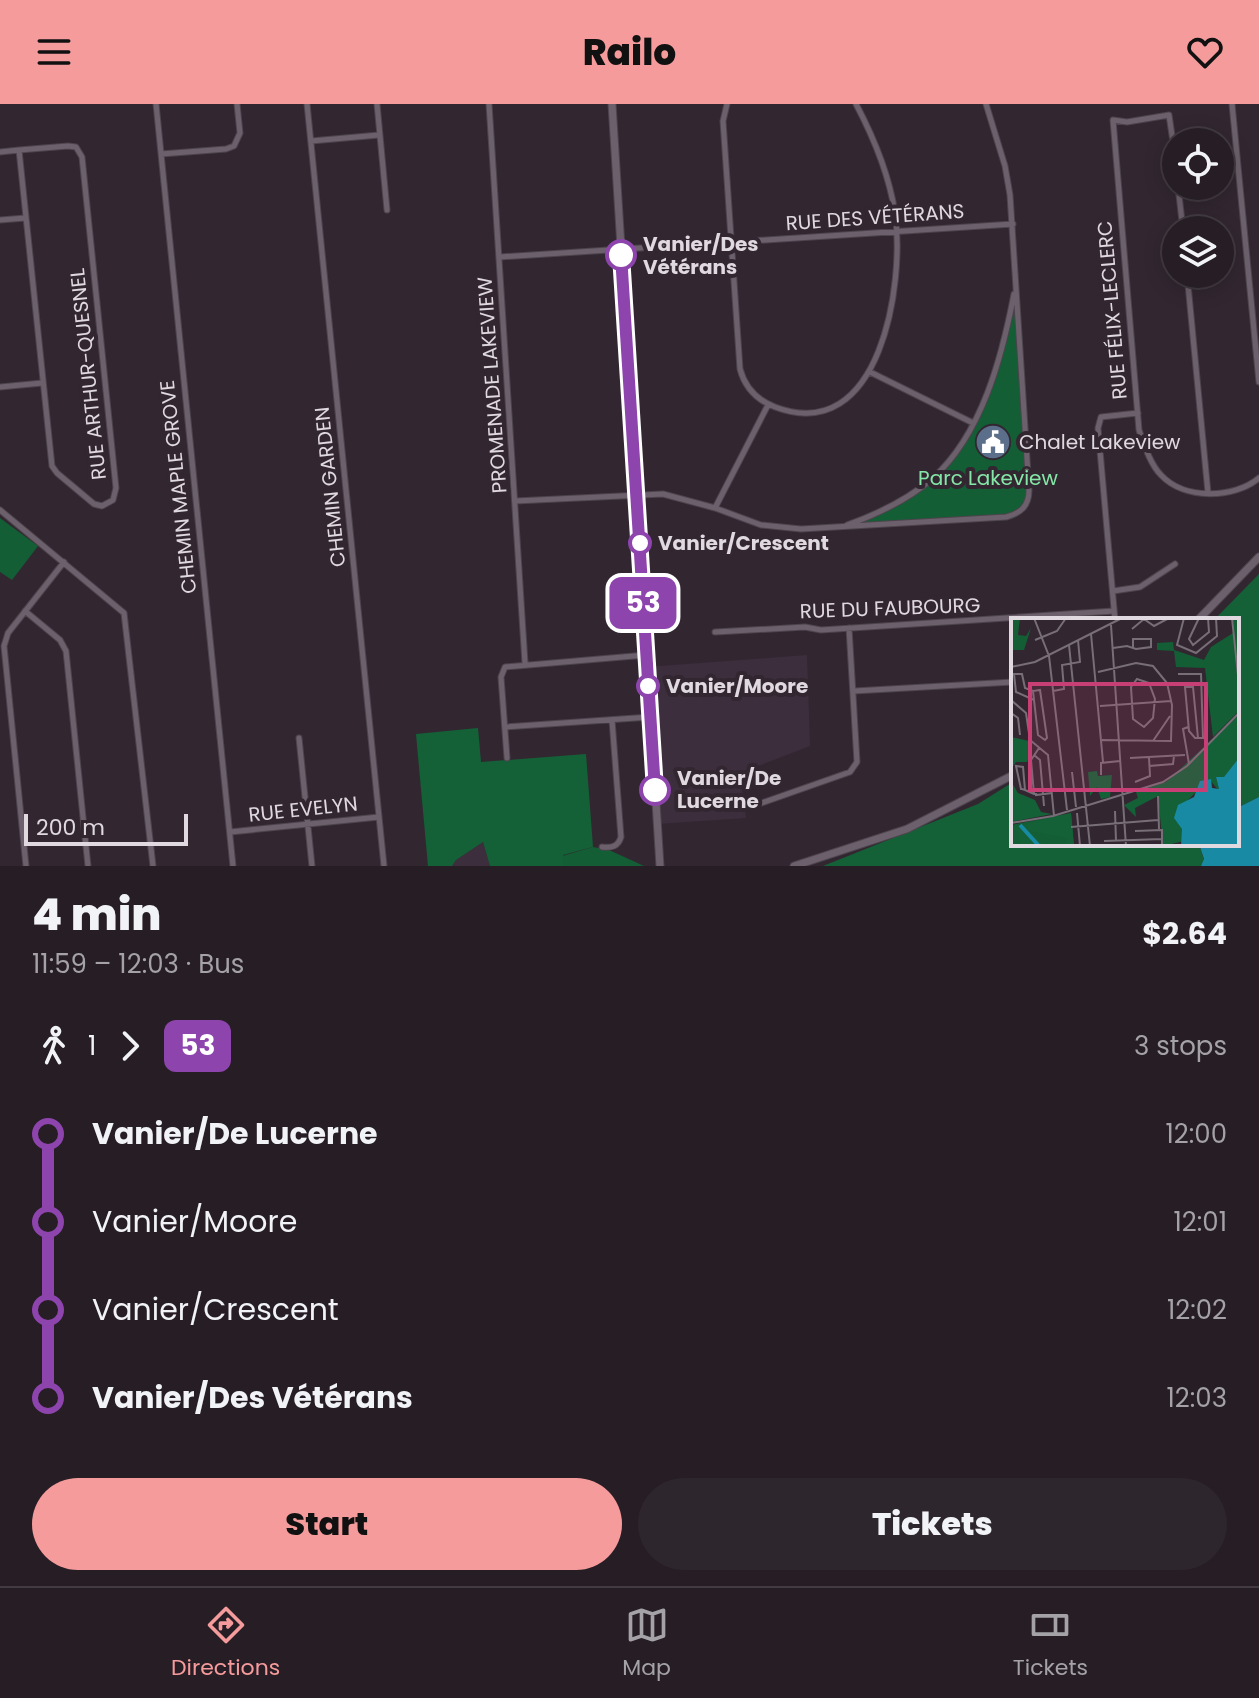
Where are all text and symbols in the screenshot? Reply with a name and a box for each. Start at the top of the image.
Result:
text: Railo [583,27,676,78]
icon: menu [32,30,76,74]
icon: heart [1183,30,1227,74]
map controls [1162,128,1234,288]
button: locate [1162,128,1234,200]
street label: RUE DES VÉTÉRANS [785,197,965,237]
button: layers [1162,216,1234,288]
street label: RUE FÉLIX-LECLERC [1090,219,1134,401]
place label: Vanier/Des Vétérans [643,230,759,281]
marker: Vanier/Des Vétérans [606,240,636,270]
street label: RUE ARTHUR-QUESNEL [63,267,113,481]
street label: PROMENADE LAKEVIEW [470,275,514,494]
street label: CHEMIN MAPLE GROVE [153,379,203,595]
street label: CHEMIN GARDEN [308,406,352,568]
public building icon: Chalet Lakeview [974,423,1012,461]
place label: Chalet Lakeview [1019,428,1181,456]
park label: Parc Lakeview [918,464,1059,492]
place label: Vanier/Crescent [658,529,829,557]
marker: Vanier/Crescent [629,532,651,554]
line badge: 53 [607,577,679,629]
text: 53 [625,583,661,622]
street label: RUE DU FAUBOURG [799,591,981,625]
inset map [1011,618,1239,846]
place label: Vanier/Moore [666,672,808,700]
marker: Vanier/Moore [637,675,659,697]
place label: Vanier/De Lucerne [677,764,781,815]
marker: Vanier/De Lucerne [640,775,670,805]
street label: RUE EVELYN [247,789,359,829]
scale bar [24,810,188,846]
text: 200 m [36,812,105,843]
text: 4 min [32,884,162,945]
text: $2.64 [1142,912,1227,955]
text: 11:59 – 12:03 · Bus [32,946,244,982]
icon: walk [32,1024,76,1068]
icon: forward [108,1024,152,1068]
text: 53 [180,1026,215,1065]
text: 1 [88,1028,96,1064]
text: 3 stops [1134,1028,1227,1064]
text: Vanier/De Lucerne [92,1112,378,1155]
text: 12:00 [1166,1116,1227,1152]
text: Vanier/Moore [92,1200,297,1243]
text: 12:01 [1174,1204,1227,1240]
text: Vanier/Crescent [92,1288,339,1331]
text: 12:02 [1167,1292,1227,1328]
text: Vanier/Des Vétérans [92,1376,413,1419]
text: 12:03 [1167,1380,1227,1416]
button: Start [32,1478,622,1570]
button: Tickets [638,1478,1227,1570]
tab: Directions [171,1603,280,1684]
tab: Map [622,1603,671,1684]
tab: Tickets [1013,1603,1088,1684]

